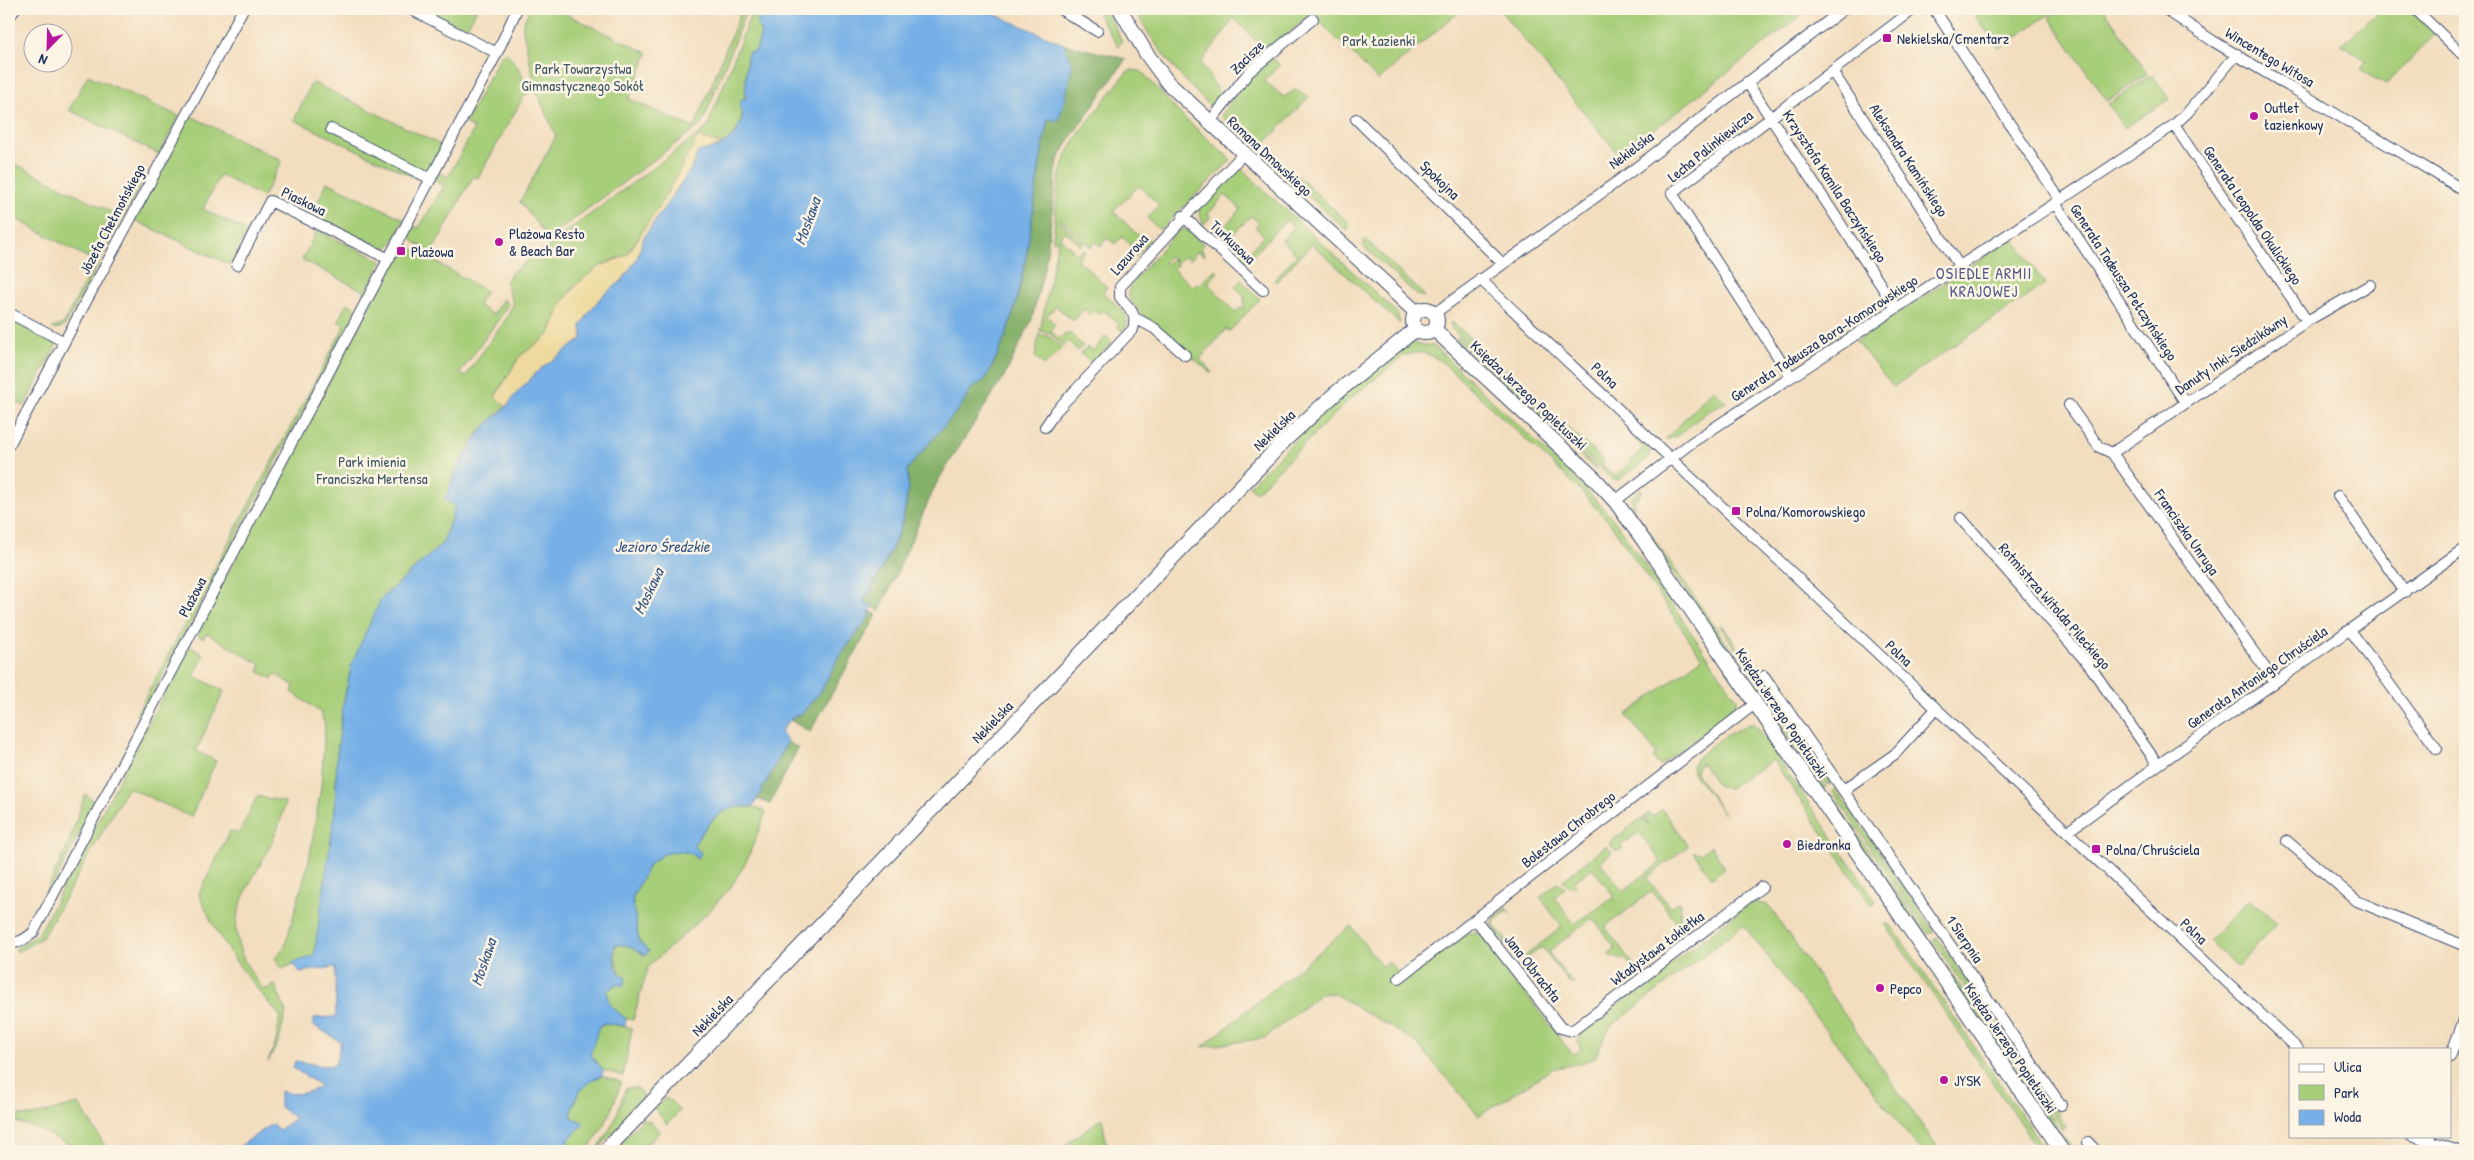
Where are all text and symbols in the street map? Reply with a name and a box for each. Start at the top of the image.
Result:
north arrow [22,22,72,72]
street label: Wincentego Witosa [2221,22,2319,92]
place label: Nekielska/Cmentarz [1897,28,2010,49]
park label: Park Łazienki [1342,30,1416,51]
marker: Nekielska/Cmentarz [1881,32,1893,44]
street label: Zacisze [1225,35,1269,79]
text: N [35,50,50,71]
park label: Park Towarzystwa Gimnastycznego Sokół [522,58,644,96]
place label: Outlet łazienkowy [2264,97,2324,135]
street label: Aleksandra Kamińskiego [1865,99,1953,221]
street label: Lecha Palinkiewicza [1663,105,1757,187]
street label: Krzysztofa Kamila Baczyńskiego [1778,106,1892,266]
marker: Outlet łazienkowy [2248,110,2260,122]
street label: Romana Dmowskiego [1223,111,1317,201]
street label: Nekielska [1604,126,1658,174]
street label: Generała Leopolda Okulickiego [2198,141,2308,289]
street label: Spokojna [1416,156,1465,204]
street label: Józefa Chełmońskiego [74,160,150,278]
street label: Piaskowa [278,181,330,221]
water label: Moskawa [788,193,826,248]
street label: Generała Tadeusza Pełczyńskiego [2065,199,2183,365]
street label: Turkusowa [1205,215,1261,269]
place label: Plażowa Resto & Beach Bar [509,223,585,261]
street label: Lazurowa [1105,229,1153,279]
marker: Plażowa Resto & Beach Bar [493,236,505,248]
place label: Plażowa [411,241,453,262]
marker: Plażowa [395,245,407,257]
district label: OSIEDLE ARMII KRAJOWEJ [1936,262,2032,302]
street label: Generała Tadeusza Bora-Komorowskiego [1726,270,1922,406]
street label: Danuty Inki-Siedzikówny [2171,309,2291,399]
street label: Księdza Jerzego Popiełuszki [1466,335,1592,455]
street label: Polna [1587,357,1623,393]
street label: Nekielska [1248,405,1300,455]
park label: Park imienia Franciszka Mertensa [315,451,428,489]
street label: Franciszka Unruga [2149,484,2224,579]
place label: Polna/Komorowskiego [1746,501,1865,522]
marker: Polna/Komorowskiego [1730,505,1742,517]
water label: Jezioro Średzkie [614,535,710,557]
street label: Rotmistrza Witolda Pileckiego [1994,538,2116,674]
water label: Moskawa [627,563,669,618]
street label: Plażowa [173,573,211,621]
street label: Generała Antoniego Chruściela [2182,620,2332,734]
street label: Polna [1881,635,1917,671]
street label: Księdza Jerzego Popiełuszki [1731,644,1833,782]
street label: Nekielska [967,696,1017,748]
street label: Bolesława Chrobrego [1517,786,1619,872]
place label: Biedronka [1797,834,1851,855]
marker: Biedronka [1781,838,1793,850]
place label: Polna/Chruściela [2106,839,2199,860]
marker: Polna/Chruściela [2090,843,2102,855]
street label: Władysława Łokietka [1606,906,1708,990]
street label: 1 Sierpnia [1941,911,1989,967]
street label: Polna [2176,913,2212,949]
street label: Jana Olbrachta [1500,930,1566,1006]
water label: Moskawa [465,934,502,989]
place label: Pepco [1890,978,1921,999]
street label: Księdza Jerzego Popiełuszki [1960,979,2062,1117]
marker: Pepco [1874,982,1886,994]
street label: Nekielska [687,989,737,1041]
legend [2289,1048,2452,1138]
text: Ulica [2334,1056,2361,1077]
place label: JYSK [1954,1070,1981,1091]
marker: JYSK [1938,1074,1950,1086]
text: Park [2334,1082,2359,1103]
text: Woda [2334,1106,2361,1127]

